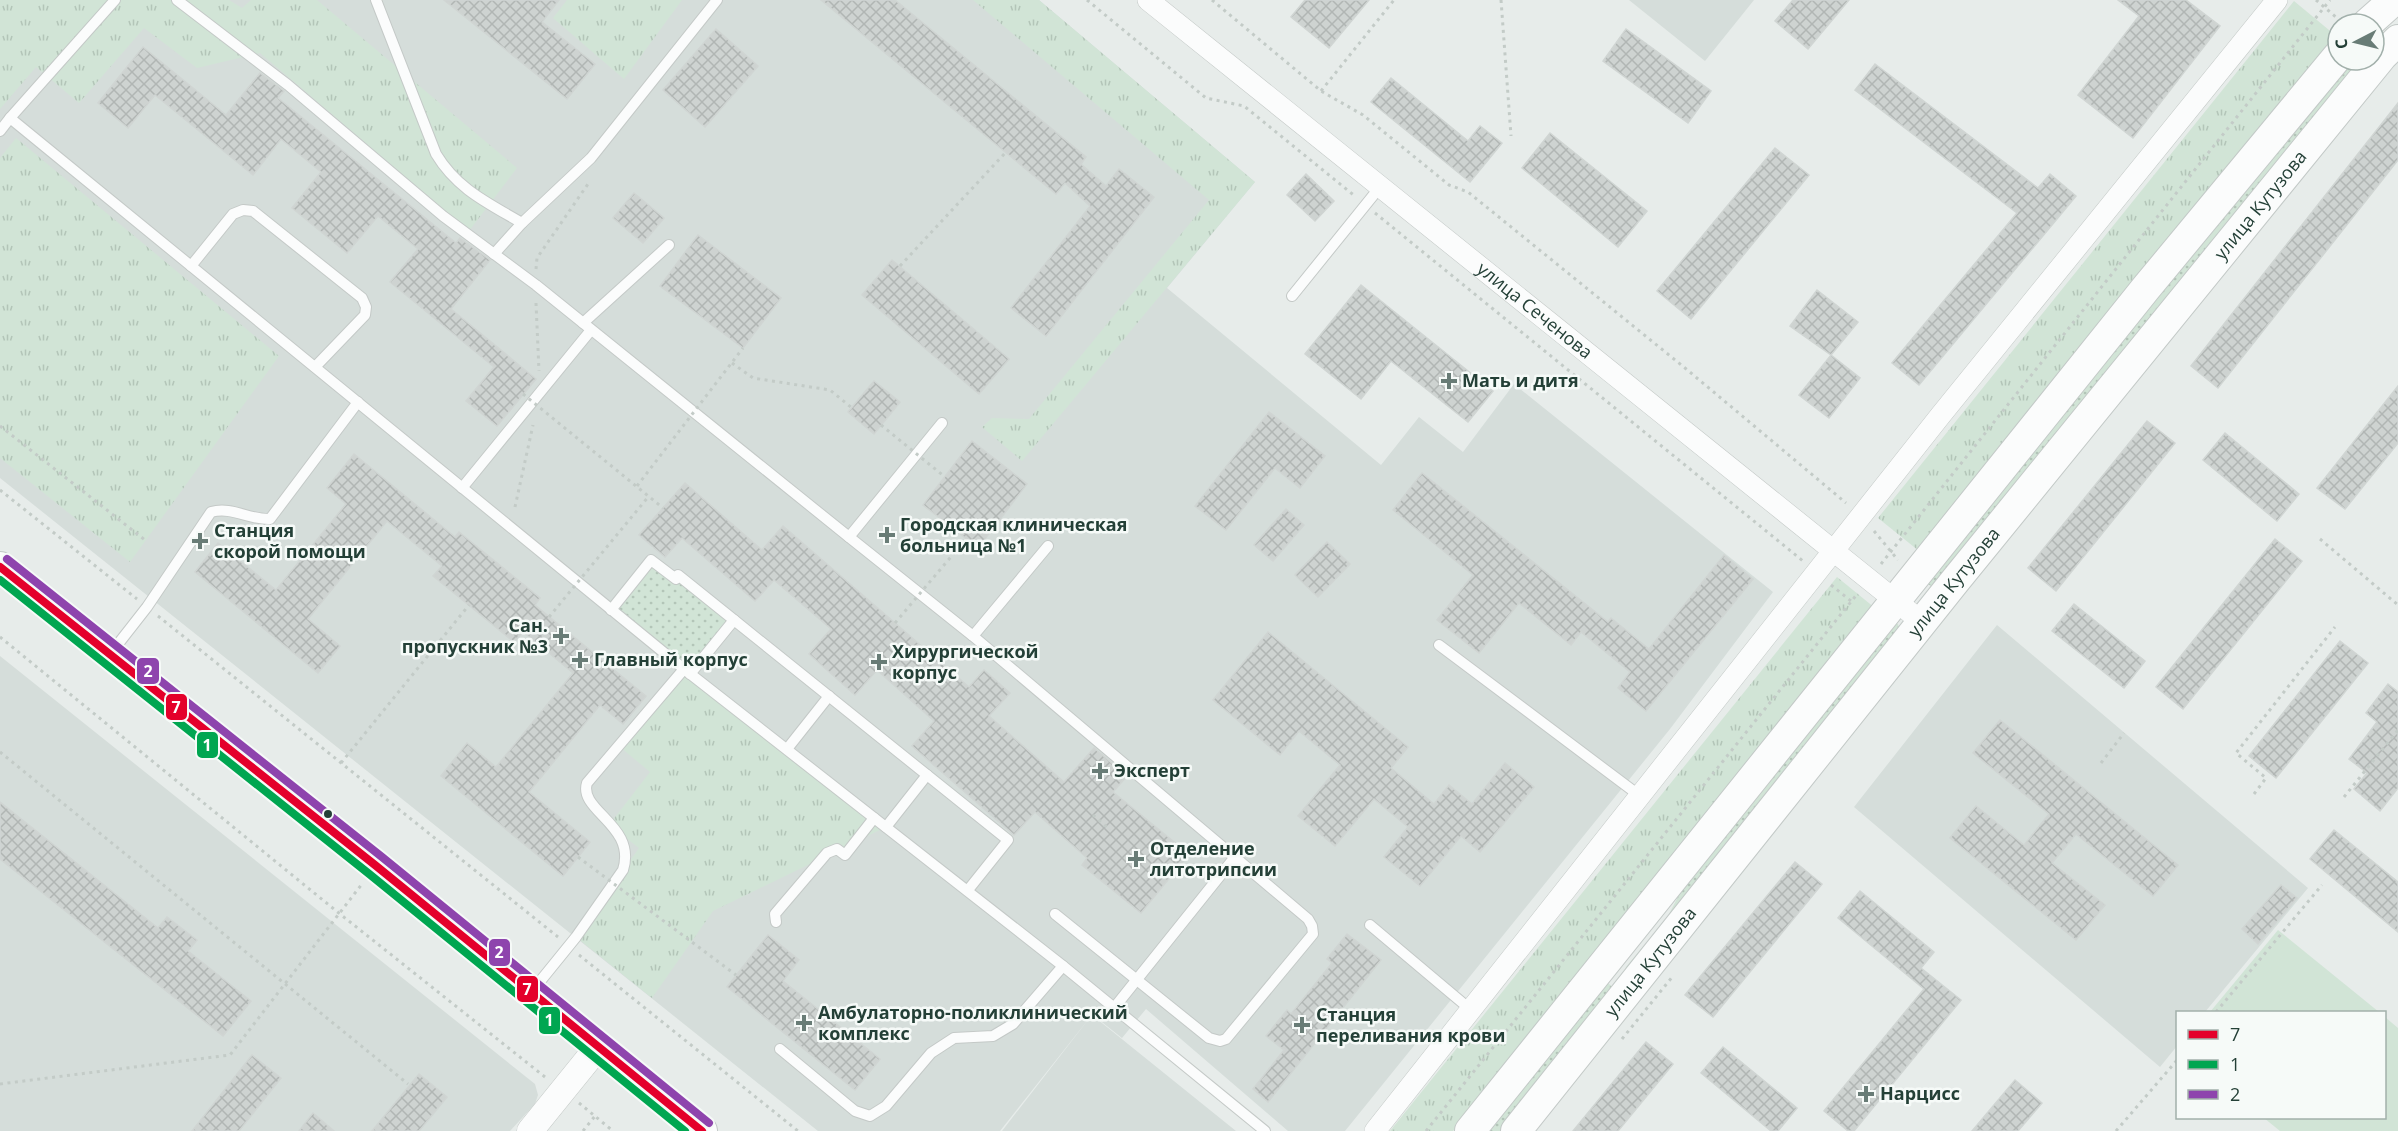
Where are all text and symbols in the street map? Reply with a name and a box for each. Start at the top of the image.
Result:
north arrow [2326,12,2386,72]
text: С [2330,37,2353,50]
street label: улица Кутузова [2208,145,2311,264]
street label: улица Сеченова [1472,256,1598,364]
place label: Мать и дитя [1462,368,1579,392]
marker: Мать и дитя [1440,372,1458,390]
place label: Городская клиническая больница №1 [900,512,1127,557]
place label: Станция скорой помощи [214,518,366,563]
street label: улица Кутузова [1902,522,2005,642]
marker: Городская клиническая больница №1 [878,526,896,544]
marker: Станция скорой помощи [191,532,209,550]
place label: Сан. пропускник №3 [402,613,548,658]
marker: Сан. пропускник №3 [552,627,570,645]
place label: Хирургической корпус [892,639,1039,684]
place label: Главный корпус [594,647,748,671]
marker: Главный корпус [571,651,589,669]
marker: Хирургической корпус [870,653,888,671]
line badge: 2 [136,657,160,685]
text: 2 [143,660,153,682]
line badge: 7 [165,693,188,721]
text: 7 [171,696,181,718]
line badge: 1 [196,731,219,759]
text: 1 [202,734,212,756]
place label: Эксперт [1114,758,1190,782]
marker: Эксперт [1091,762,1109,780]
unlabelled marker [322,808,334,820]
place label: Отделение литотрипсии [1150,836,1277,881]
marker: Отделение литотрипсии [1127,850,1145,868]
street label: улица Кутузова [1599,902,1701,1021]
line badge: 2 [488,938,511,967]
text: 2 [494,941,504,963]
line badge: 7 [516,975,539,1003]
text: 7 [522,978,532,1000]
place label: Амбулаторно-поликлинический комплекс [818,1000,1128,1045]
place label: Станция переливания крови [1316,1002,1505,1047]
line badge: 1 [538,1006,561,1035]
text: 1 [544,1009,554,1031]
legend [2176,1011,2386,1119]
marker: Амбулаторно-поликлинический комплекс [795,1014,813,1032]
marker: Станция переливания крови [1293,1016,1311,1034]
text: 7 [2230,1022,2240,1046]
text: 1 [2230,1052,2240,1076]
place label: Нарцисс [1880,1081,1960,1105]
text: 2 [2230,1082,2240,1106]
marker: Нарцисс [1857,1085,1875,1103]

